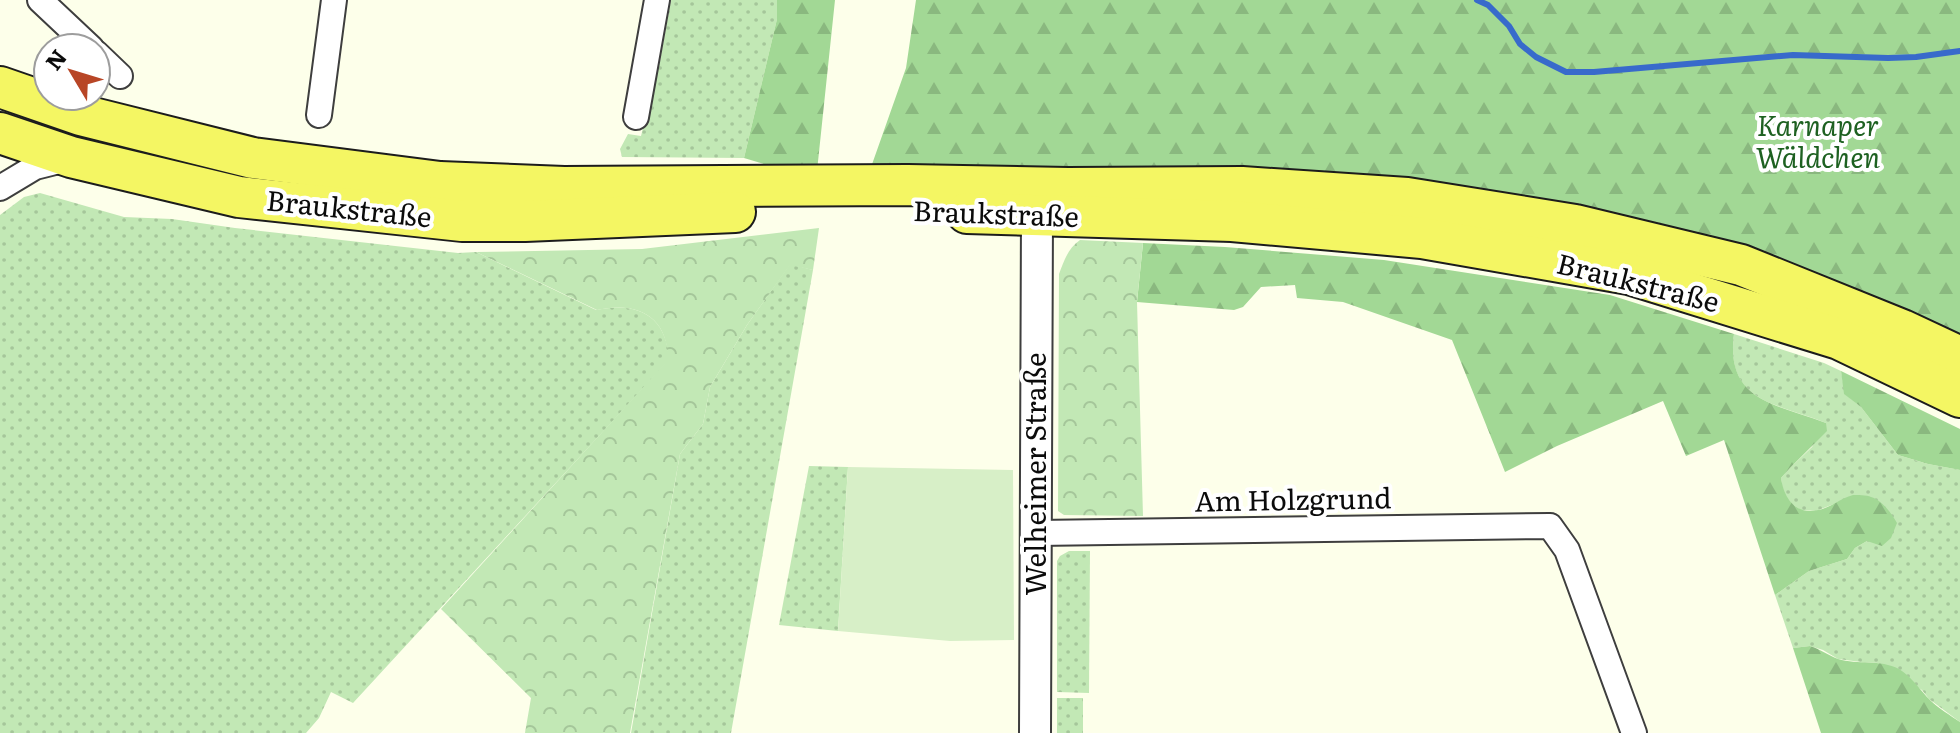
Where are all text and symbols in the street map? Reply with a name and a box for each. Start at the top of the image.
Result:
north arrow [32,32,112,112]
text: N [36,41,74,76]
park label: Karnaper Wäldchen [1756,103,1881,177]
street label: Braukstraße [265,177,434,237]
street label: Braukstraße [912,188,1080,236]
street label: Braukstraße [1553,241,1724,321]
street label: Welheimer Straße [1013,353,1055,595]
street label: Am Holzgrund [1194,475,1392,521]

